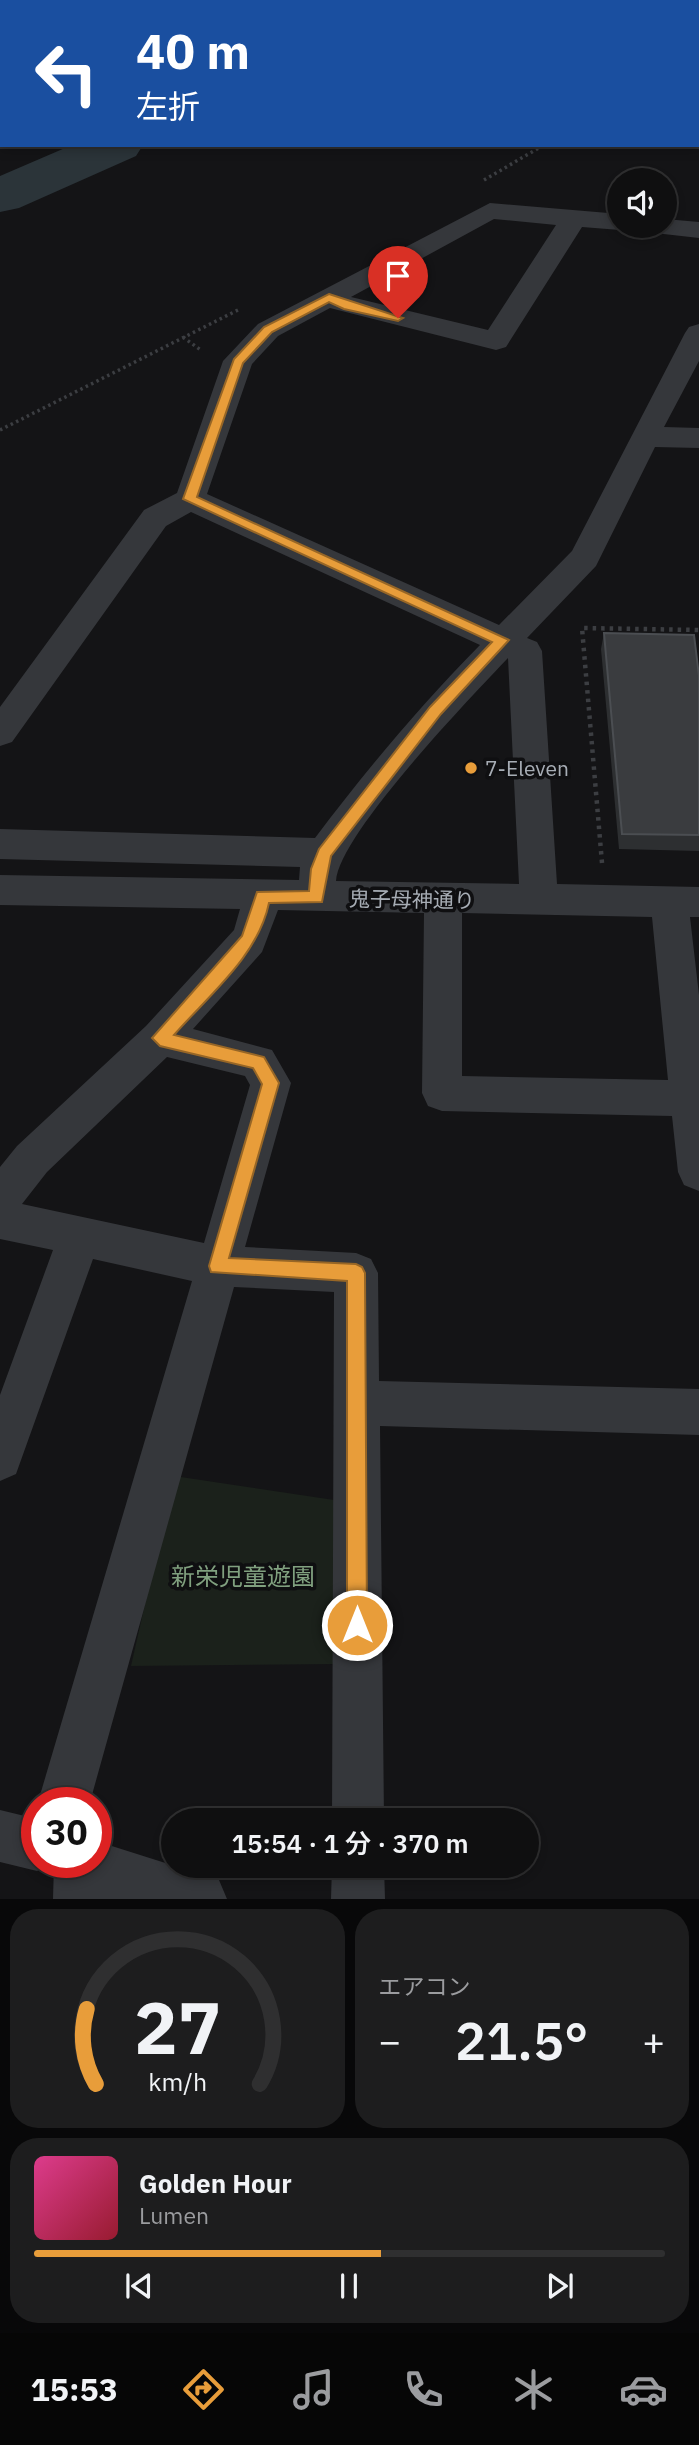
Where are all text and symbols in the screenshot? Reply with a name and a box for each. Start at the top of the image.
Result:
text: 40 m [136,19,250,82]
icon: left [21,28,112,119]
text: 左折 [136,85,200,127]
map controls [607,168,677,238]
button: sound [607,168,677,238]
pin [368,246,428,318]
icon: arrive [379,257,417,295]
place label: 7-Eleven [485,754,569,782]
marker: 7-Eleven [463,760,479,776]
street label: 鬼子母神通り [349,884,475,914]
park label: 新栄児童遊園 [171,1560,315,1592]
position arrow [320,1588,394,1662]
speed limit sign: 30 [21,1787,112,1878]
text: 15:54 · 1 分 · 370 m [231,1826,469,1860]
text: エアコン [379,1971,471,2001]
text: 27 [134,1980,221,2075]
text: 21.5° [455,2007,589,2074]
text: − [379,2016,401,2065]
text: + [642,2016,665,2065]
text: km/h [148,2065,207,2098]
text: Golden Hour [139,2166,292,2200]
text: Lumen [139,2200,209,2230]
icon: previous [120,2267,158,2305]
icon: pause [330,2267,368,2305]
icon: next [541,2267,579,2305]
icon: directions [179,2365,228,2414]
icon: music [289,2365,338,2414]
icon: phone [399,2365,448,2414]
icon: climate [509,2365,558,2414]
icon: car [619,2365,668,2414]
text: 15:53 [31,2368,118,2410]

